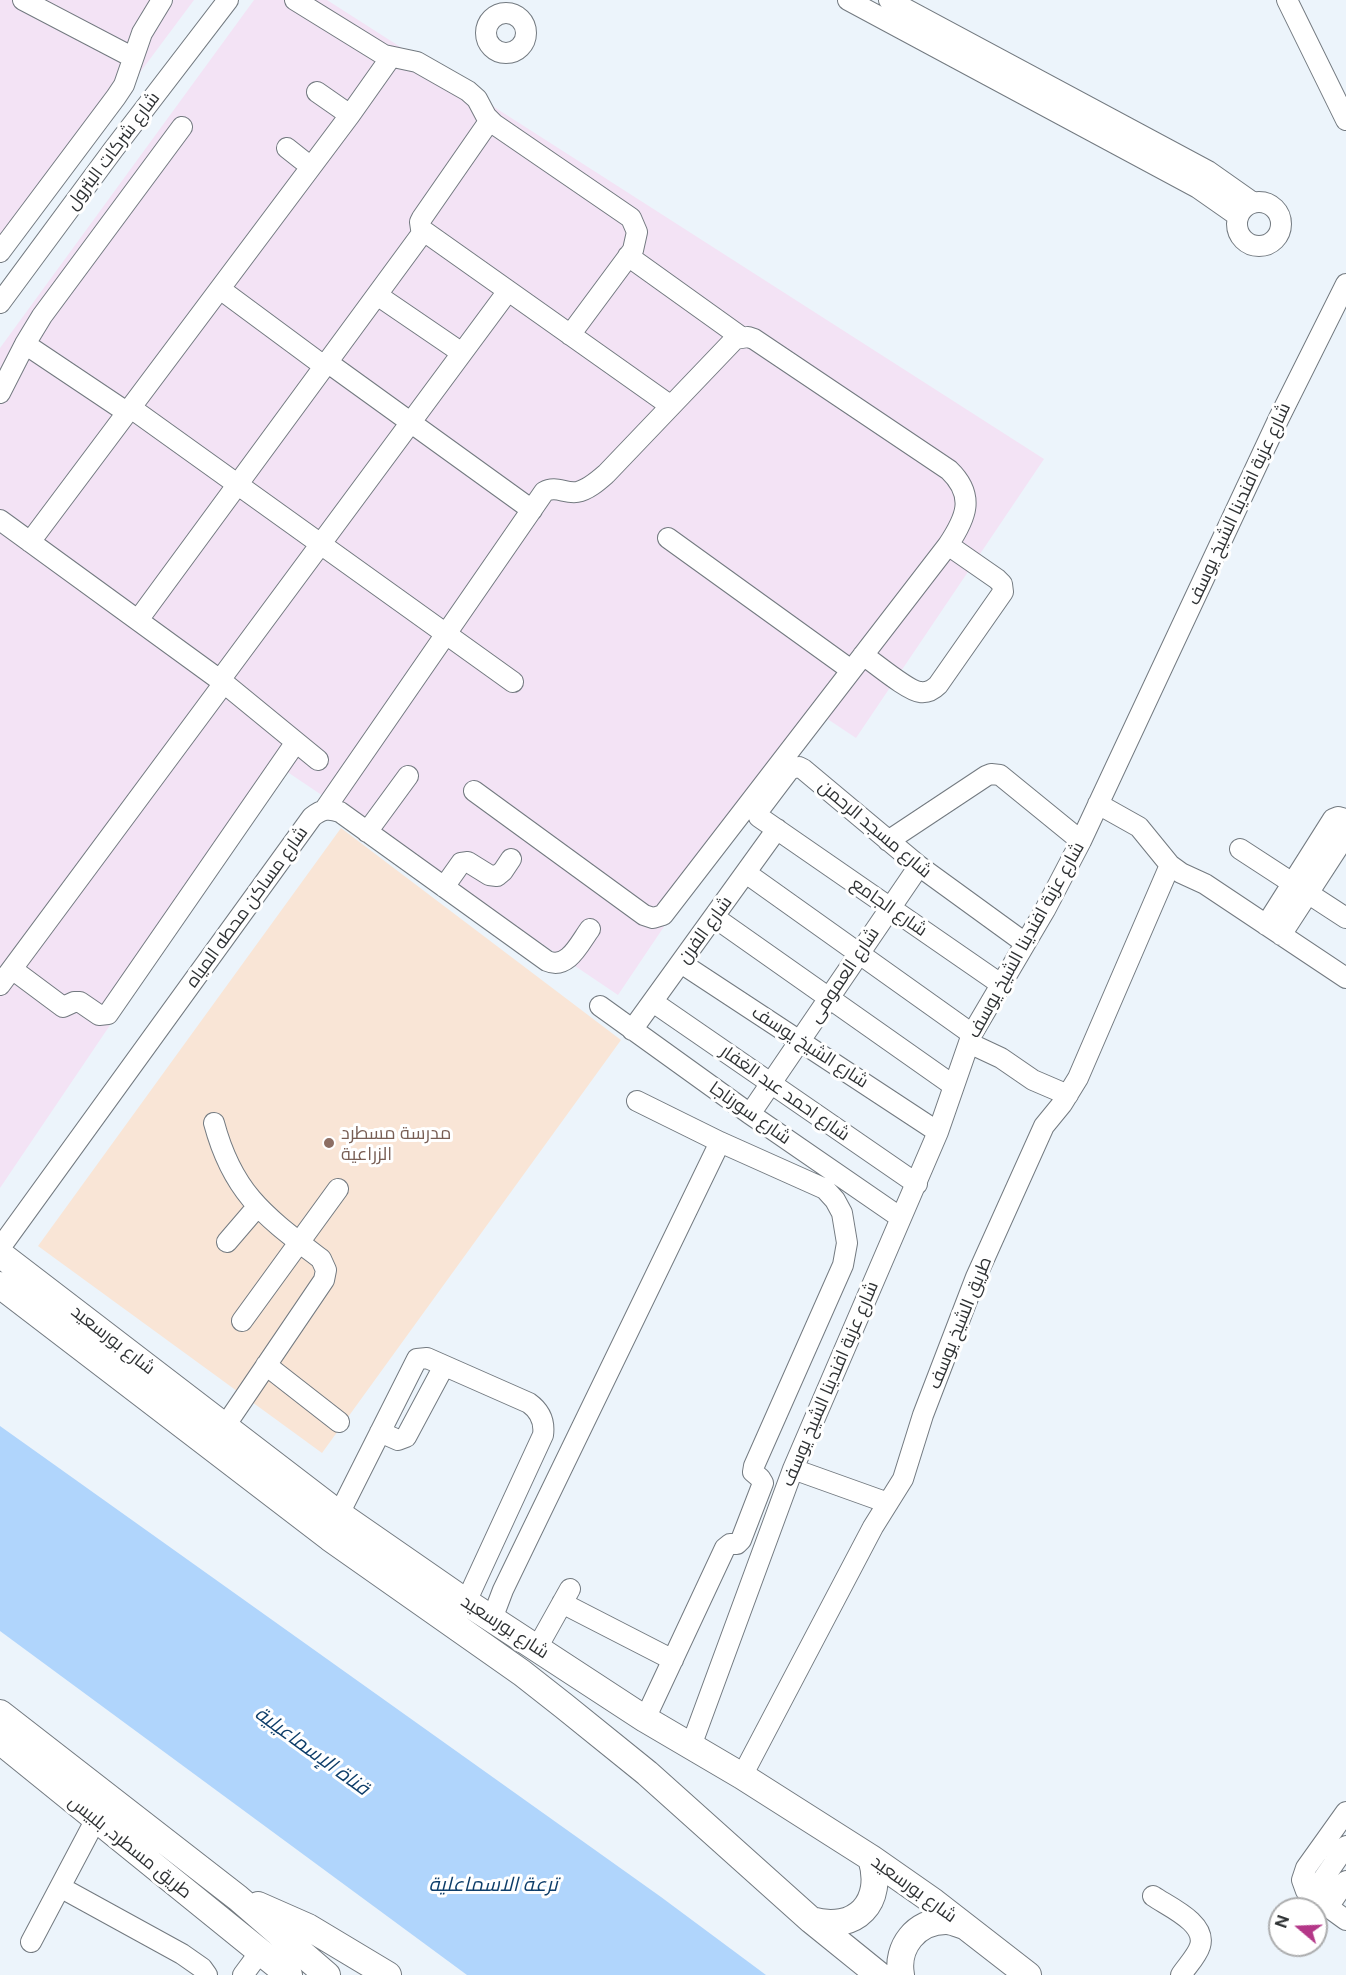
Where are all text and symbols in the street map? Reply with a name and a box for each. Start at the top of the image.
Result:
street label: شارع شركات البترول [62,88,164,214]
street label: شارع عزبة افندينا الشيخ يوسف [1183,399,1295,609]
street label: شارع مسجد الرحمن [814,775,936,883]
street label: شارع مساكن محطه المياه [181,822,313,992]
street label: شارع عزبة افندينا الشيخ يوسف [963,838,1089,1042]
street label: شارع الجامع [847,873,931,941]
street label: شارع الفرن [673,892,737,968]
street label: شارع العمومى [804,923,884,1027]
street label: شارع الشيخ يوسف [748,1001,872,1093]
street label: شارع احمد عبد الغفار [716,1040,854,1146]
street label: شارع سورناجا [705,1077,795,1149]
place label: مدرسة مسطرد الزراعية [341,1122,451,1164]
marker: مدرسة مسطرد الزراعية [322,1136,336,1150]
street label: طريق الشيخ يوسف [924,1254,996,1392]
street label: شارع عزبة افندينا الشيخ يوسف [777,1278,883,1490]
street label: شارع بورسعيد [67,1301,159,1379]
street label: شارع بورسعيد [457,1591,553,1663]
water label: قناة الإسماعيلية [250,1701,374,1801]
street label: طريق مسطرد, بلبيس [64,1791,196,1903]
street label: شارع بورسعيد [867,1851,961,1927]
water label: ترعة الاسماعلية [428,1873,558,1897]
north arrow [1268,1897,1328,1957]
text: N [1271,1913,1293,1931]

